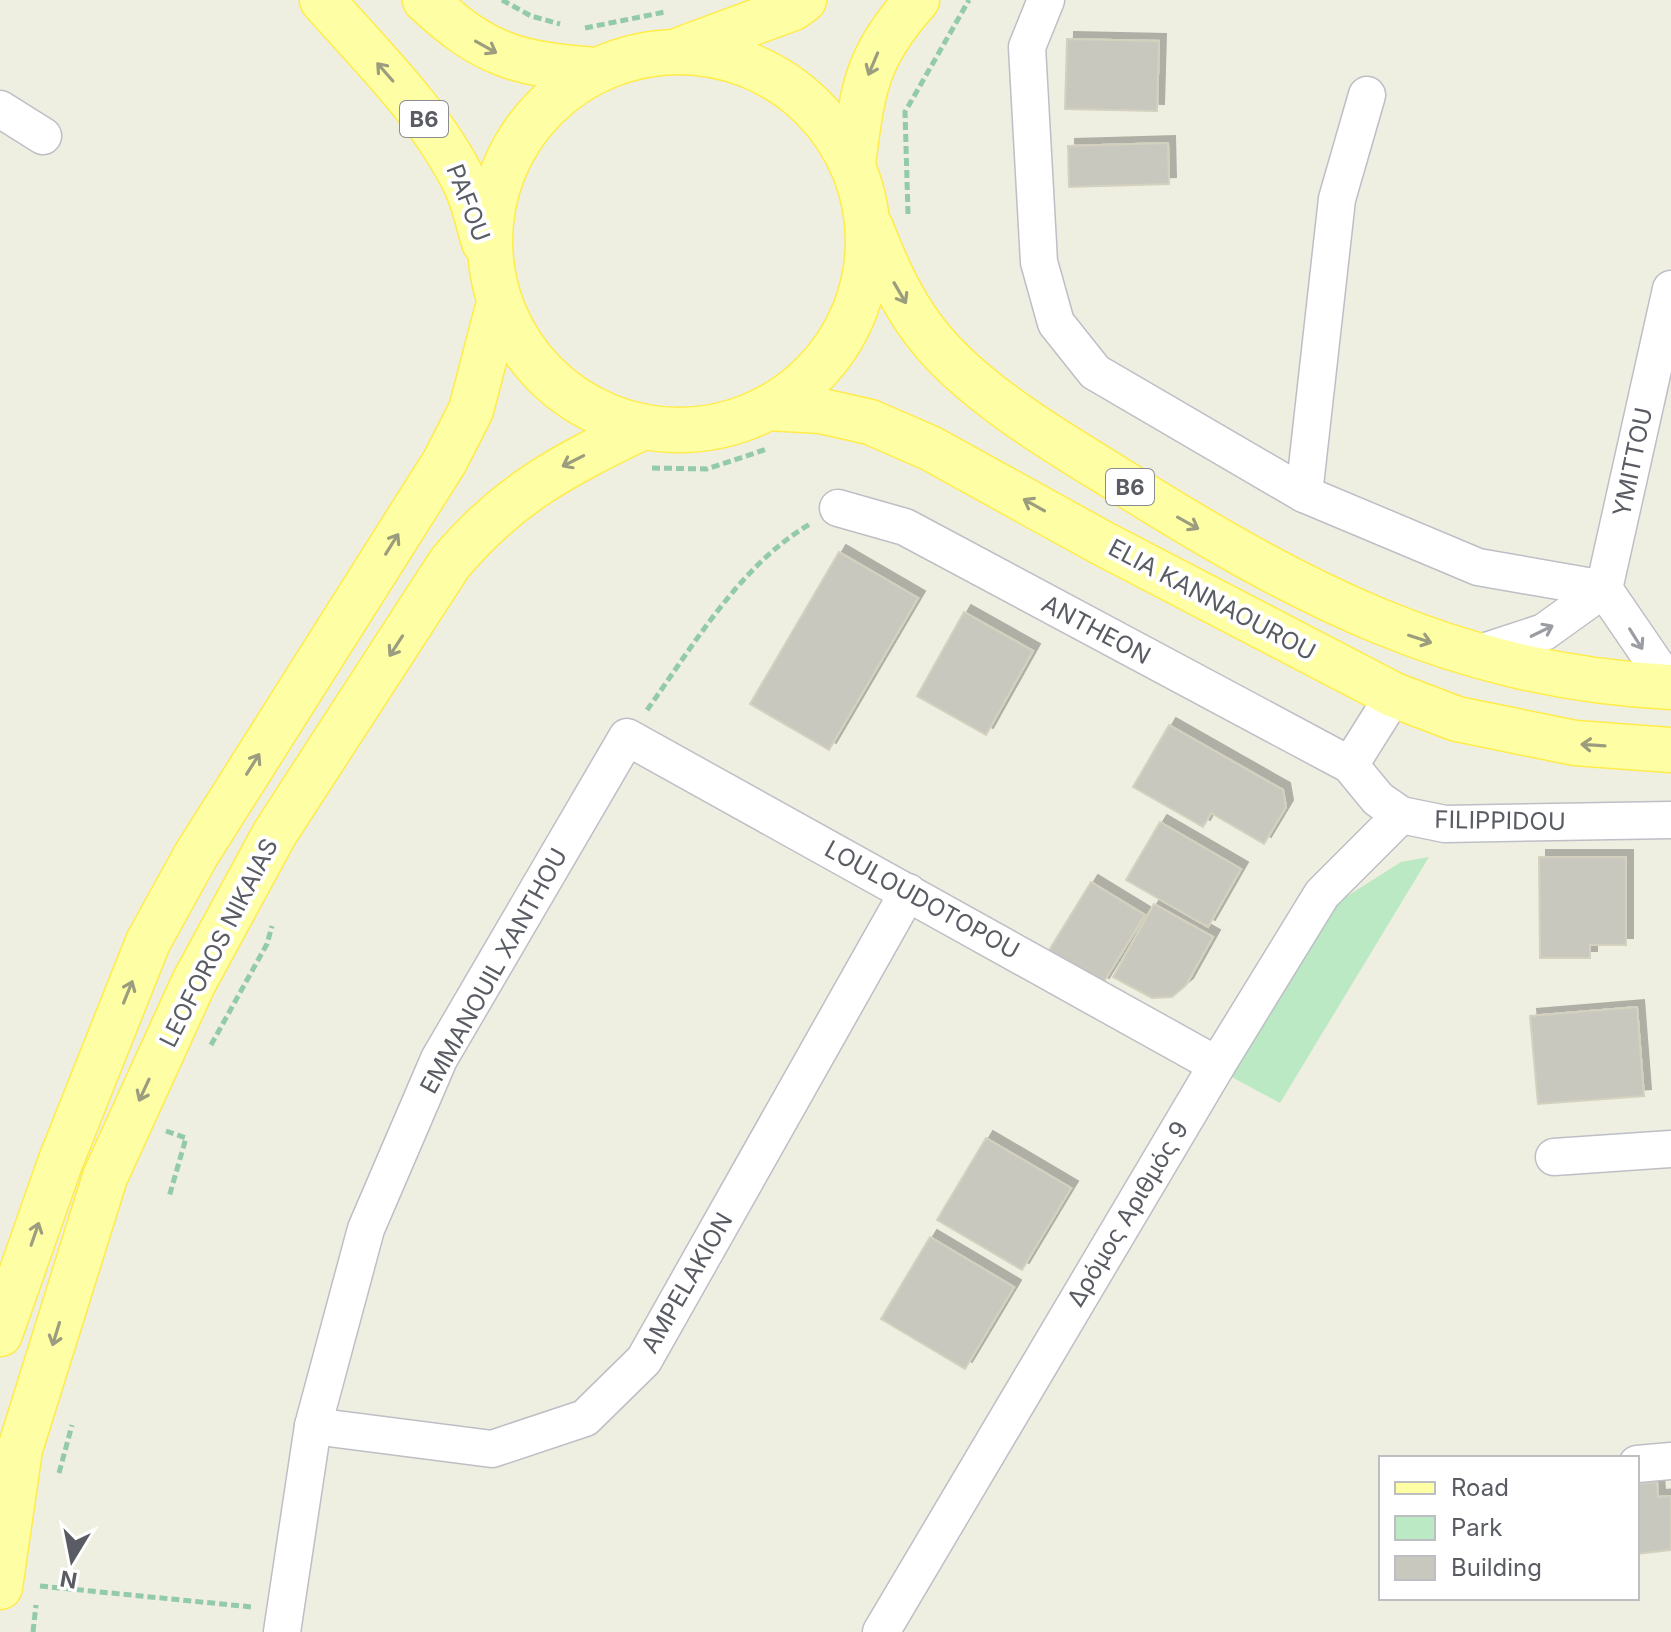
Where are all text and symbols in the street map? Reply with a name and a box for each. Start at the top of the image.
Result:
one-way arrow [474,40,498,55]
one-way arrow [865,51,879,75]
one-way arrow [376,62,394,82]
road number: B6 [400,101,448,137]
street label: PAFOU [441,160,496,246]
one-way arrow [892,281,908,304]
street label: YMITTOU [1607,405,1658,519]
one-way arrow [562,454,586,470]
road number: B6 [1106,469,1154,505]
one-way arrow [1023,497,1046,513]
one-way arrow [1176,515,1199,531]
street label: ELIA KANNAOUROU [1104,533,1321,666]
one-way arrow [383,534,400,556]
street label: ANTHEON [1037,589,1156,670]
one-way arrow [1529,622,1553,638]
one-way arrow [1628,627,1644,650]
one-way arrow [1407,633,1432,648]
one-way arrow [388,634,405,656]
one-way arrow [1580,737,1607,752]
one-way arrow [245,753,261,776]
street label: FILIPPIDOU [1434,805,1566,836]
street label: LEOFOROS NIKAIAS [153,834,284,1052]
street label: LOULOUDOTOPOU [820,834,1025,965]
street label: EMMANOUIL XANTHOU [414,843,573,1098]
one-way arrow [122,980,136,1005]
one-way arrow [136,1078,151,1102]
street label: Δρόμος Αριθμός 9 [1061,1116,1194,1312]
street label: AMPELAKION [635,1207,738,1358]
one-way arrow [29,1222,43,1247]
one-way arrow [48,1321,63,1347]
legend [1379,1456,1639,1600]
text: Road [1451,1473,1509,1502]
text: Park [1451,1513,1502,1542]
north arrow [32,1520,112,1600]
text: Building [1451,1553,1542,1582]
text: N [58,1565,79,1594]

